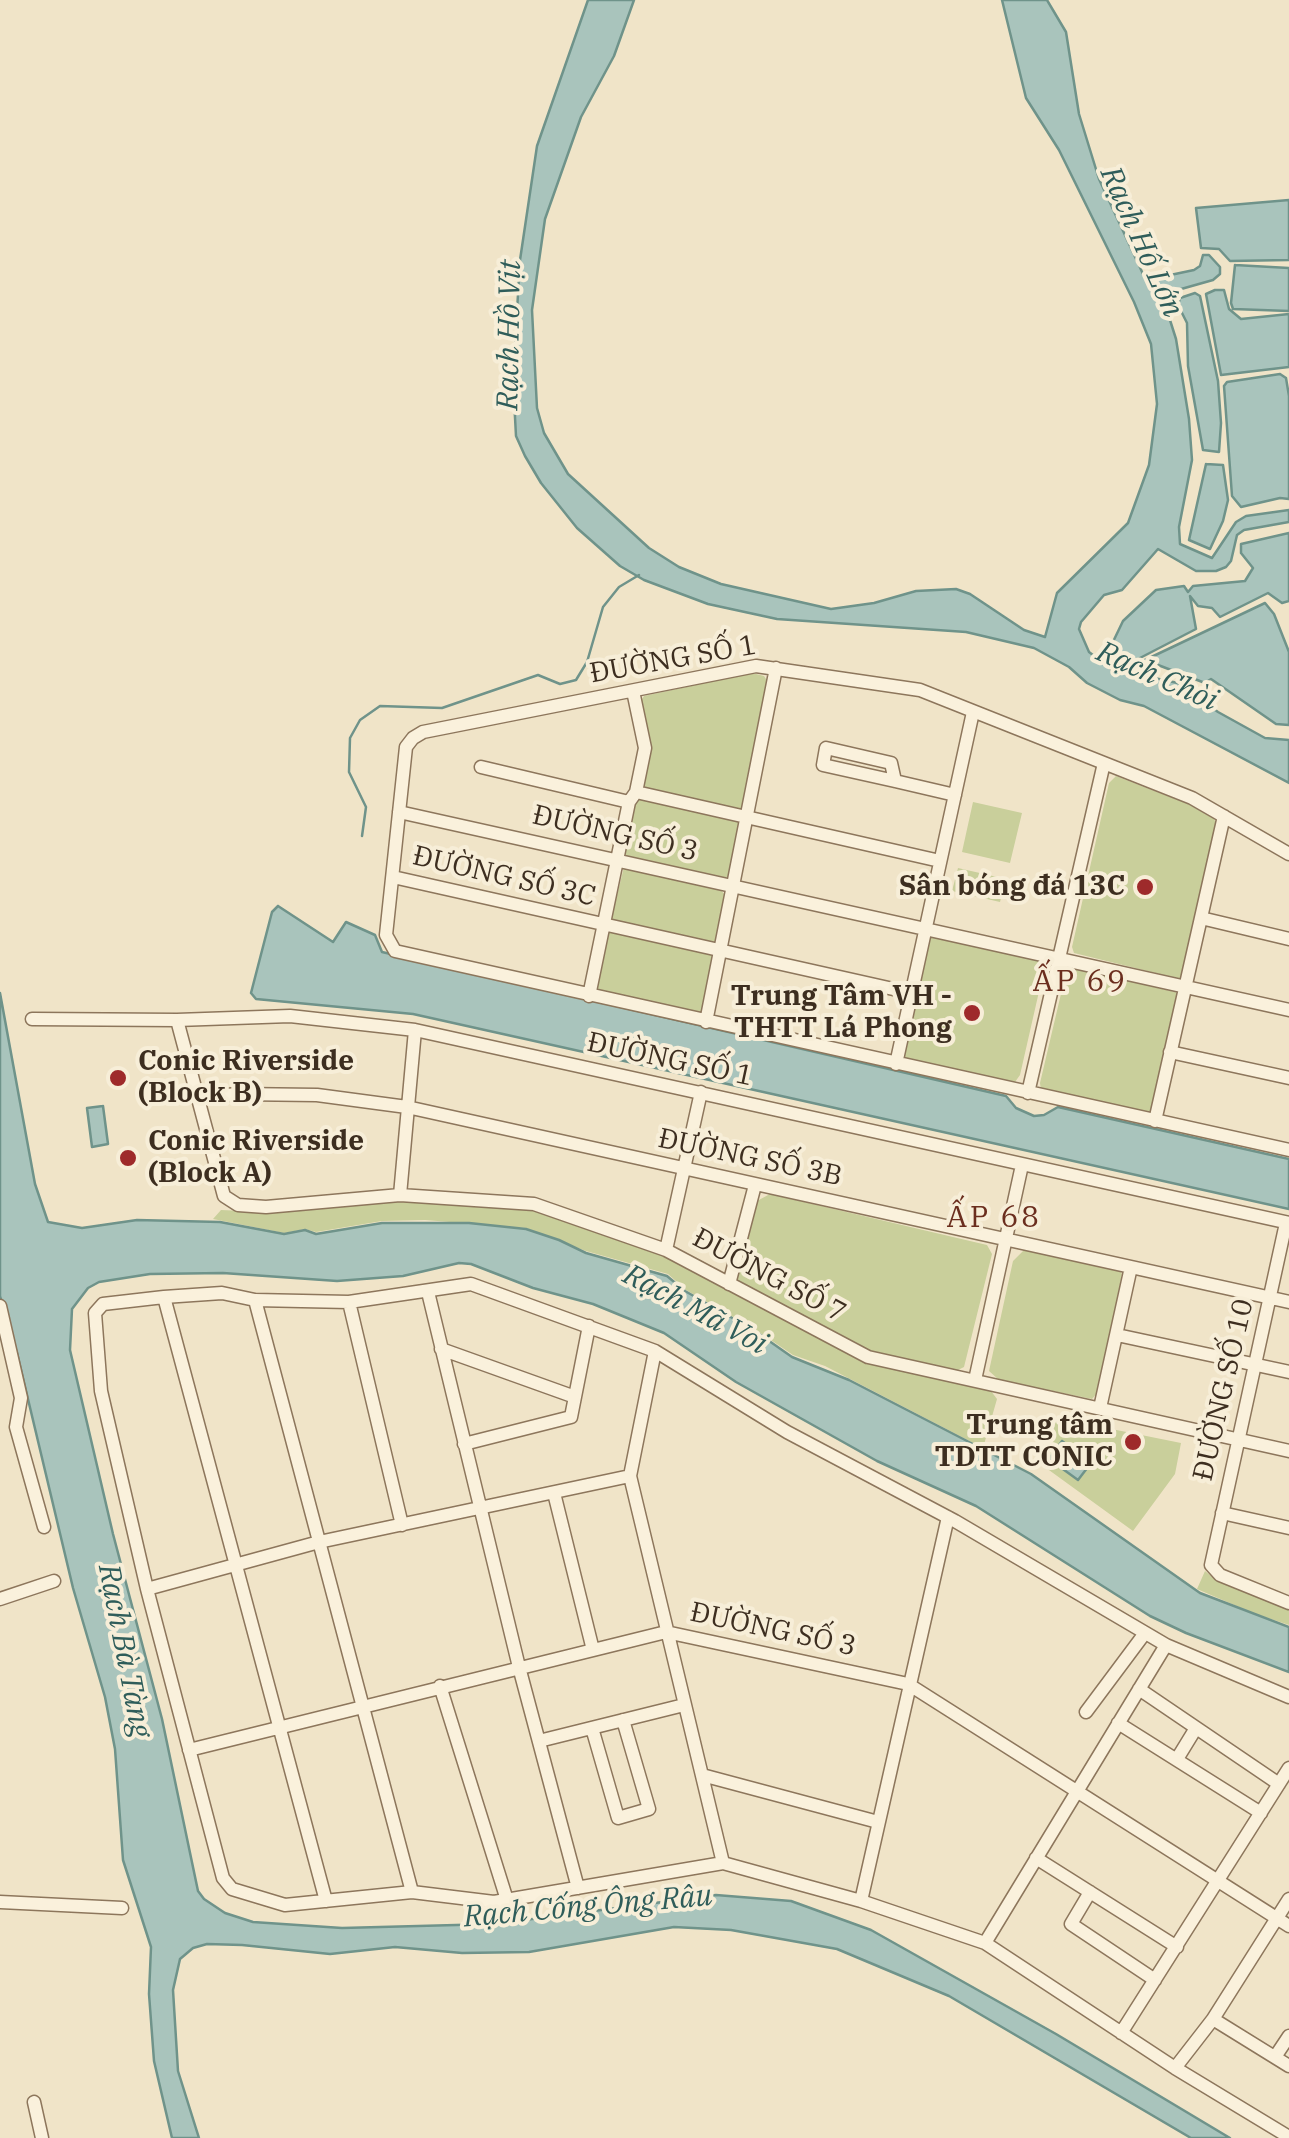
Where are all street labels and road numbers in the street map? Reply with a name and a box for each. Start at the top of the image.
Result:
street label: ĐƯỜNG SỐ 1 [587,629,759,691]
street label: ĐƯỜNG SỐ 3 [529,799,701,869]
street label: ĐƯỜNG SỐ 3C [409,840,599,914]
street label: ĐƯỜNG SỐ 1 [584,1026,756,1094]
street label: ĐƯỜNG SỐ 3B [655,1122,845,1194]
street label: ĐƯỜNG SỐ 7 [687,1222,851,1330]
street label: ĐƯỜNG SỐ 10 [1187,1296,1261,1484]
street label: ĐƯỜNG SỐ 3 [687,1596,859,1664]

